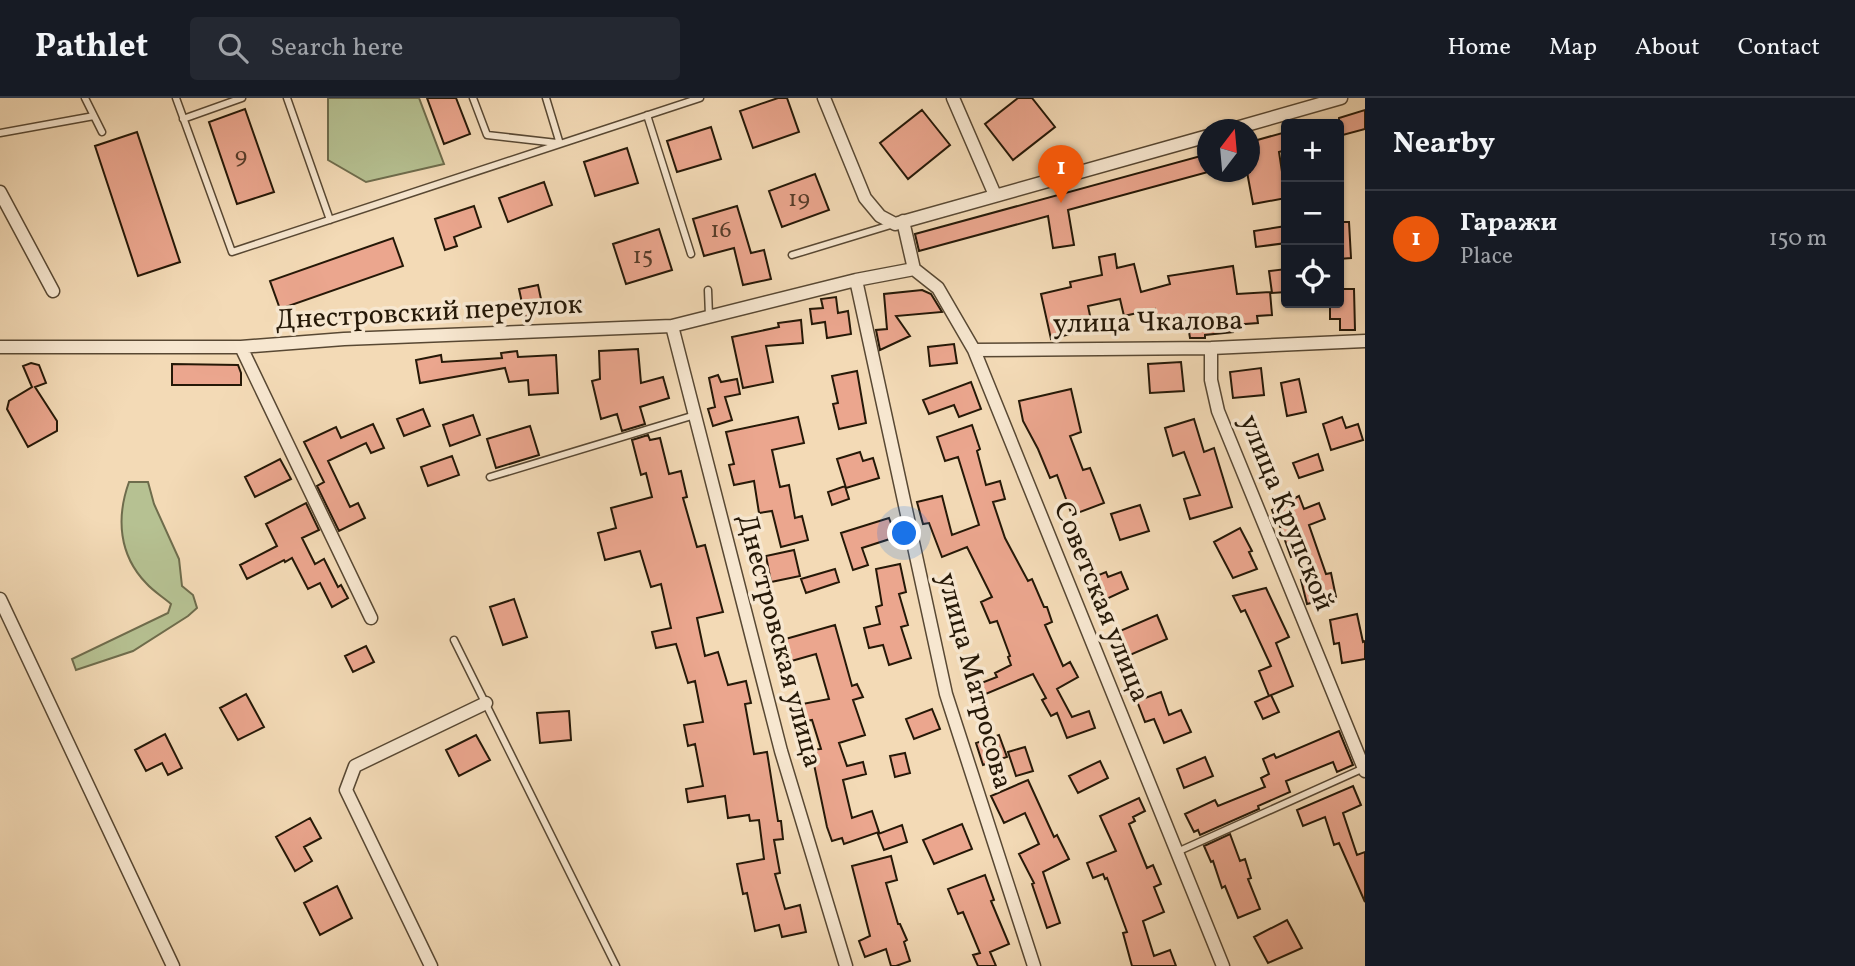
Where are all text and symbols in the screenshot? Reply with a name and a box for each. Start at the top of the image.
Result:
search box [190,17,680,80]
text: Pathlet [35,25,148,71]
icon: search [214,29,252,67]
text: Search here [270,30,403,66]
text: Home [1447,31,1511,65]
text: Map [1549,31,1597,65]
text: About [1635,31,1700,65]
text: Contact [1738,31,1820,65]
north arrow [1197,119,1260,182]
map controls [1281,119,1344,308]
button: + [1281,119,1344,182]
text: Nearby [1393,123,1495,165]
house number: 9 [235,140,247,174]
pin: 1 [1038,145,1084,203]
button: − [1281,182,1344,245]
house number: 19 [788,183,810,217]
text: Гаражи [1460,205,1557,241]
house number: 16 [710,214,732,248]
text: 1 [1411,223,1421,255]
text: 150 m [1769,223,1827,255]
house number: 15 [633,240,653,274]
text: Place [1460,241,1513,273]
button: locate [1281,245,1344,308]
street label: Днестровский переулок [274,285,584,341]
street label: улица Чкалова [1053,302,1243,344]
street label: улица Крупской [1229,409,1343,617]
street label: Советская улица [1043,496,1159,708]
street label: Днестровская улица [726,510,832,772]
your location [887,516,921,550]
street label: улица Матросова [926,568,1022,794]

